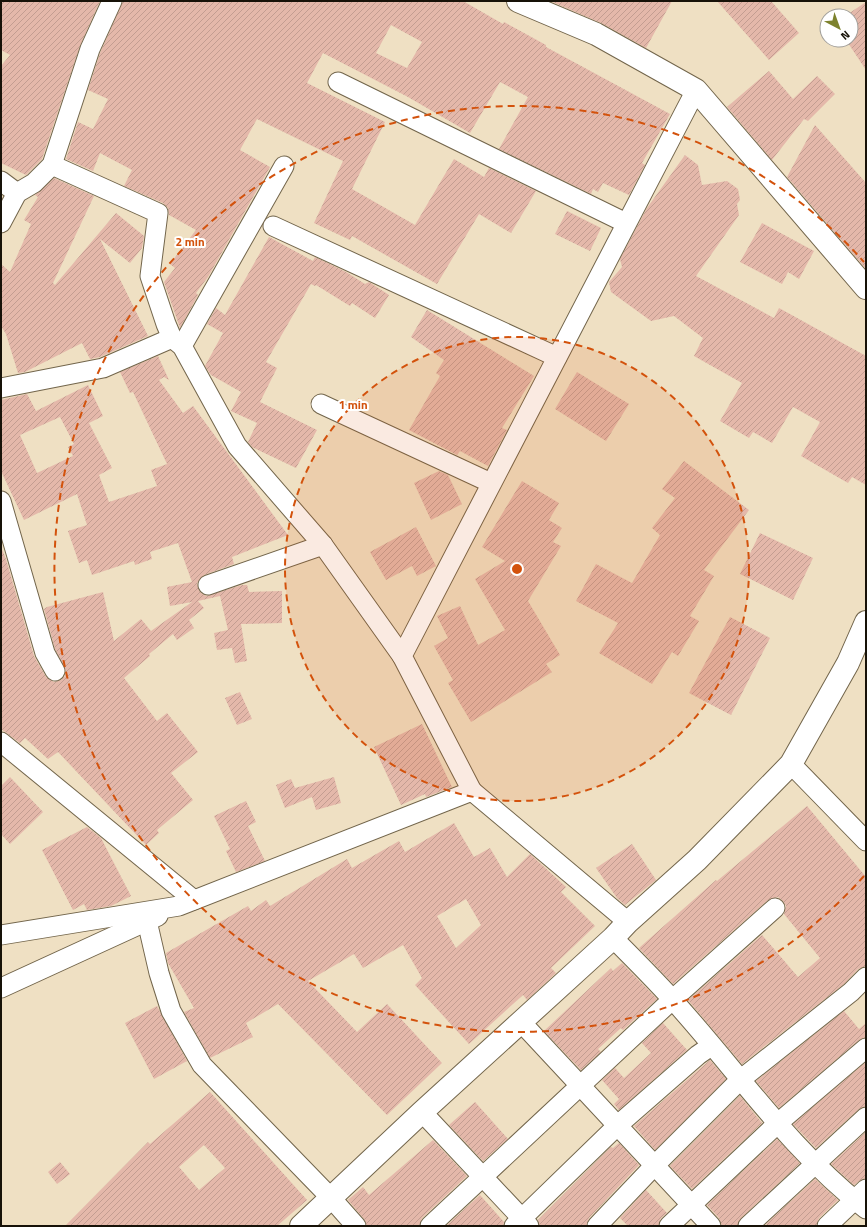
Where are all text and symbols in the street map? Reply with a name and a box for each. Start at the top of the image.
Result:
north arrow [819,8,859,48]
text: N [837,27,854,44]
text: 2 min [175,232,205,251]
text: 1 min [338,395,368,414]
centre of rings [510,562,524,576]

